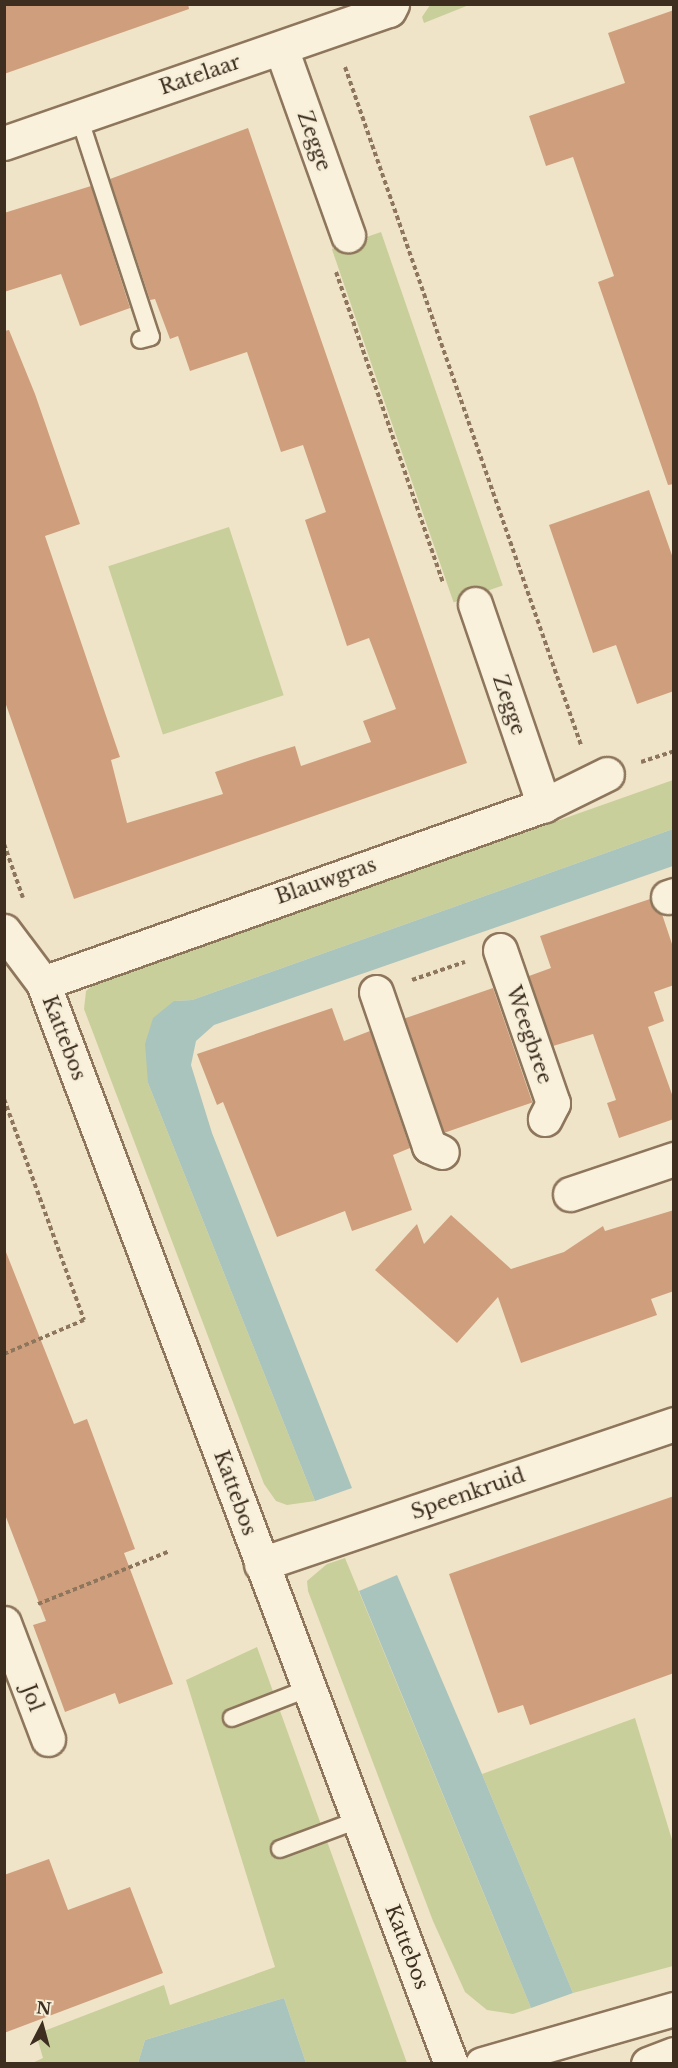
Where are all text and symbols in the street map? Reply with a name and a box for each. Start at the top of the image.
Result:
street label: Ratelaar [156,50,244,100]
street label: Zegge [292,108,336,174]
street label: Zegge [488,672,530,738]
street label: Blauwgras [273,853,379,909]
street label: Weegbree [501,983,557,1087]
street label: Kattebos [37,992,91,1084]
street label: Kattebos [209,1447,261,1539]
street label: Speenkruid [408,1463,528,1525]
street label: Jol [16,1681,48,1715]
street label: Kattebos [380,1901,434,1993]
north arrow [12,1996,72,2056]
text: N [35,1997,52,2019]

